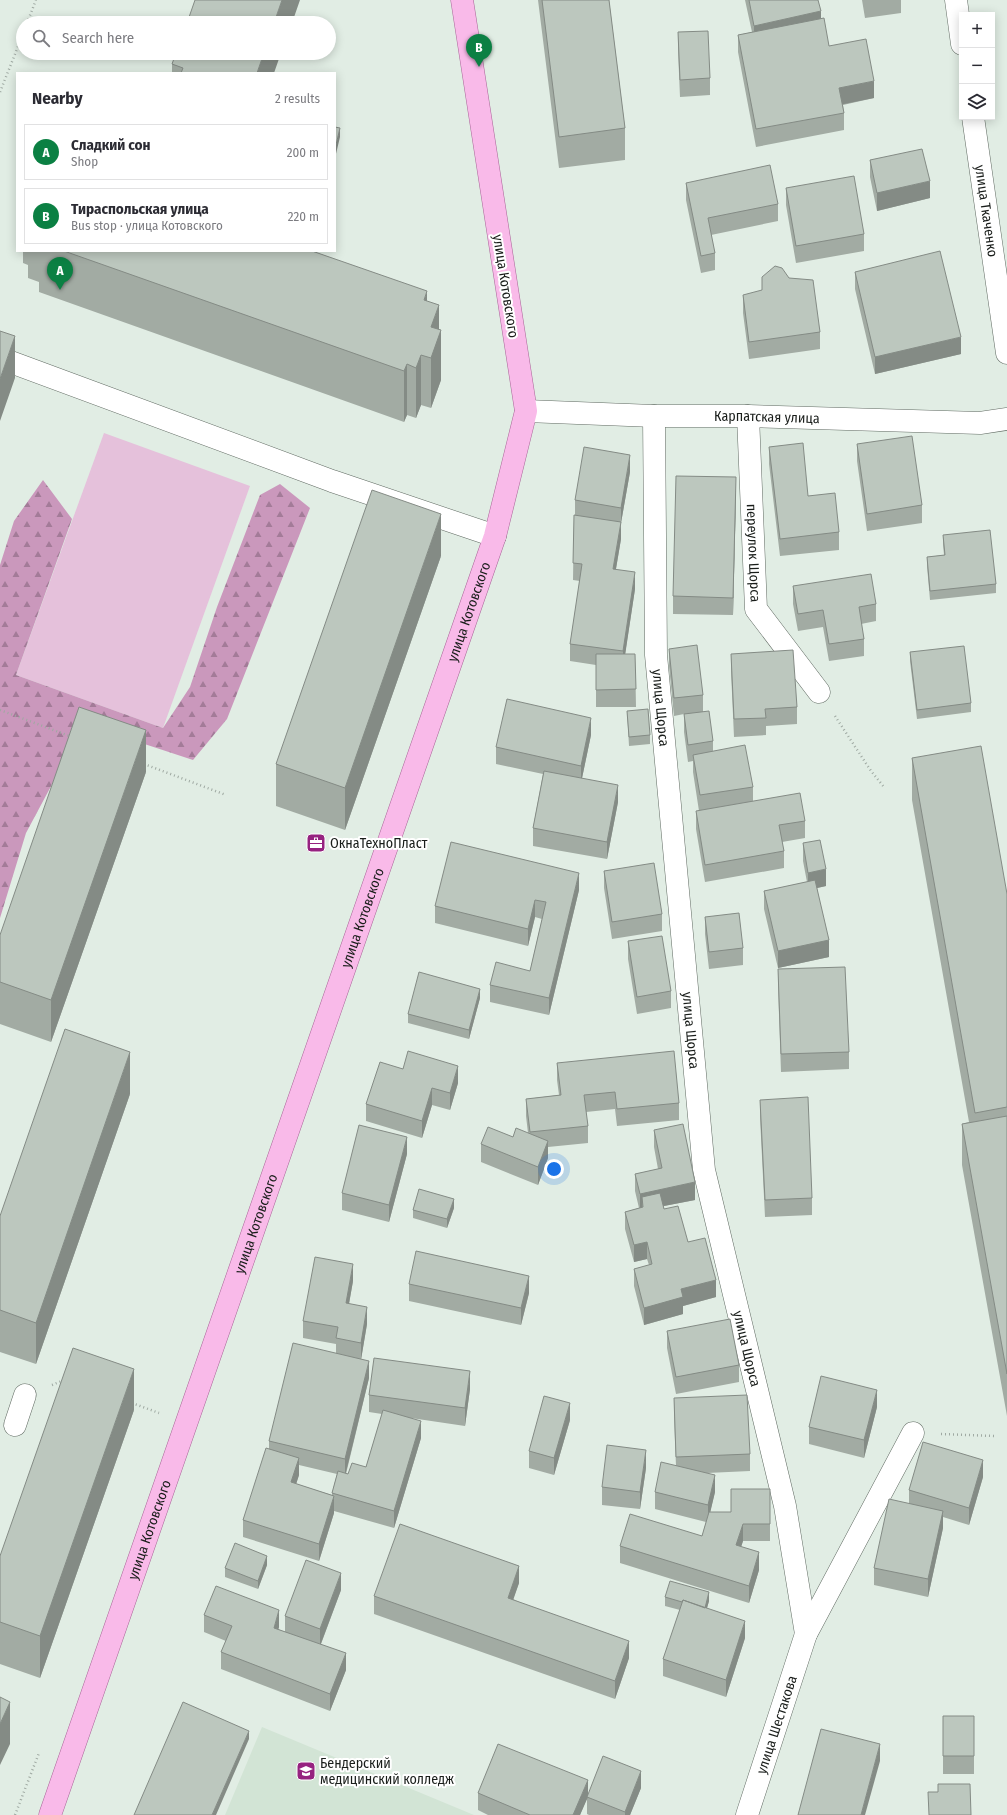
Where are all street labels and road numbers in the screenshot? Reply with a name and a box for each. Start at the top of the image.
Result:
street label: улица Ткаченко [971,164,1001,258]
street label: улица Котовского [489,233,522,339]
street label: Карпатская улица [714,408,820,427]
street label: переулок Щорса [743,503,764,603]
street label: улица Котовского [444,560,494,664]
street label: улица Щорса [648,668,672,747]
street label: улица Котовского [337,866,388,970]
street label: улица Щорса [678,991,703,1070]
street label: улица Котовского [231,1172,281,1276]
street label: улица Щорса [729,1309,764,1389]
street label: улица Котовского [124,1478,175,1582]
street label: улица Шестакова [753,1673,801,1776]

